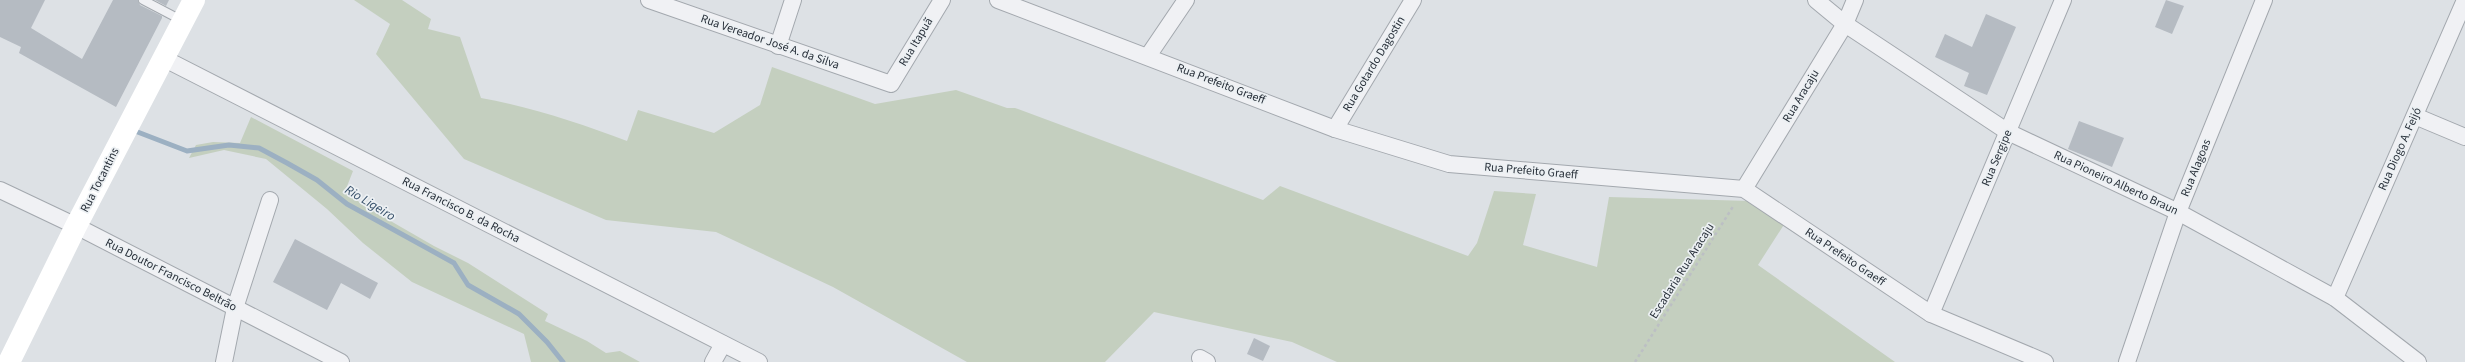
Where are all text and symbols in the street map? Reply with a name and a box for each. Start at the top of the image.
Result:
street label: Rua Vereador José A. da Silva [698,10,842,74]
street label: Rua Gotardo Dagostin [1339,13,1409,115]
street label: Rua Itapuã [895,14,937,70]
street label: Rua Prefeito Graeff [1174,59,1269,109]
street label: Rua Aracaju [1778,66,1824,126]
street label: Rua Diogo A. Feijó [2374,105,2426,193]
street label: Rua Sergipe [1977,127,2017,189]
street label: Rua Alagoas [2177,137,2215,199]
street label: Rua Tocantins [76,145,124,215]
street label: Rua Pioneiro Alberto Braun [2051,147,2181,219]
street label: Rua Prefeito Graeff [1484,158,1580,184]
street label: Rua Francisco B. da Rocha [399,173,523,247]
water label: Rio Ligeiro [341,181,399,225]
street label: Escadaria Rua Aracaju [1646,220,1718,322]
street label: Rua Prefeito Graeff [1801,224,1890,291]
street label: Rua Doutor Francisco Beltrão [102,234,240,316]

